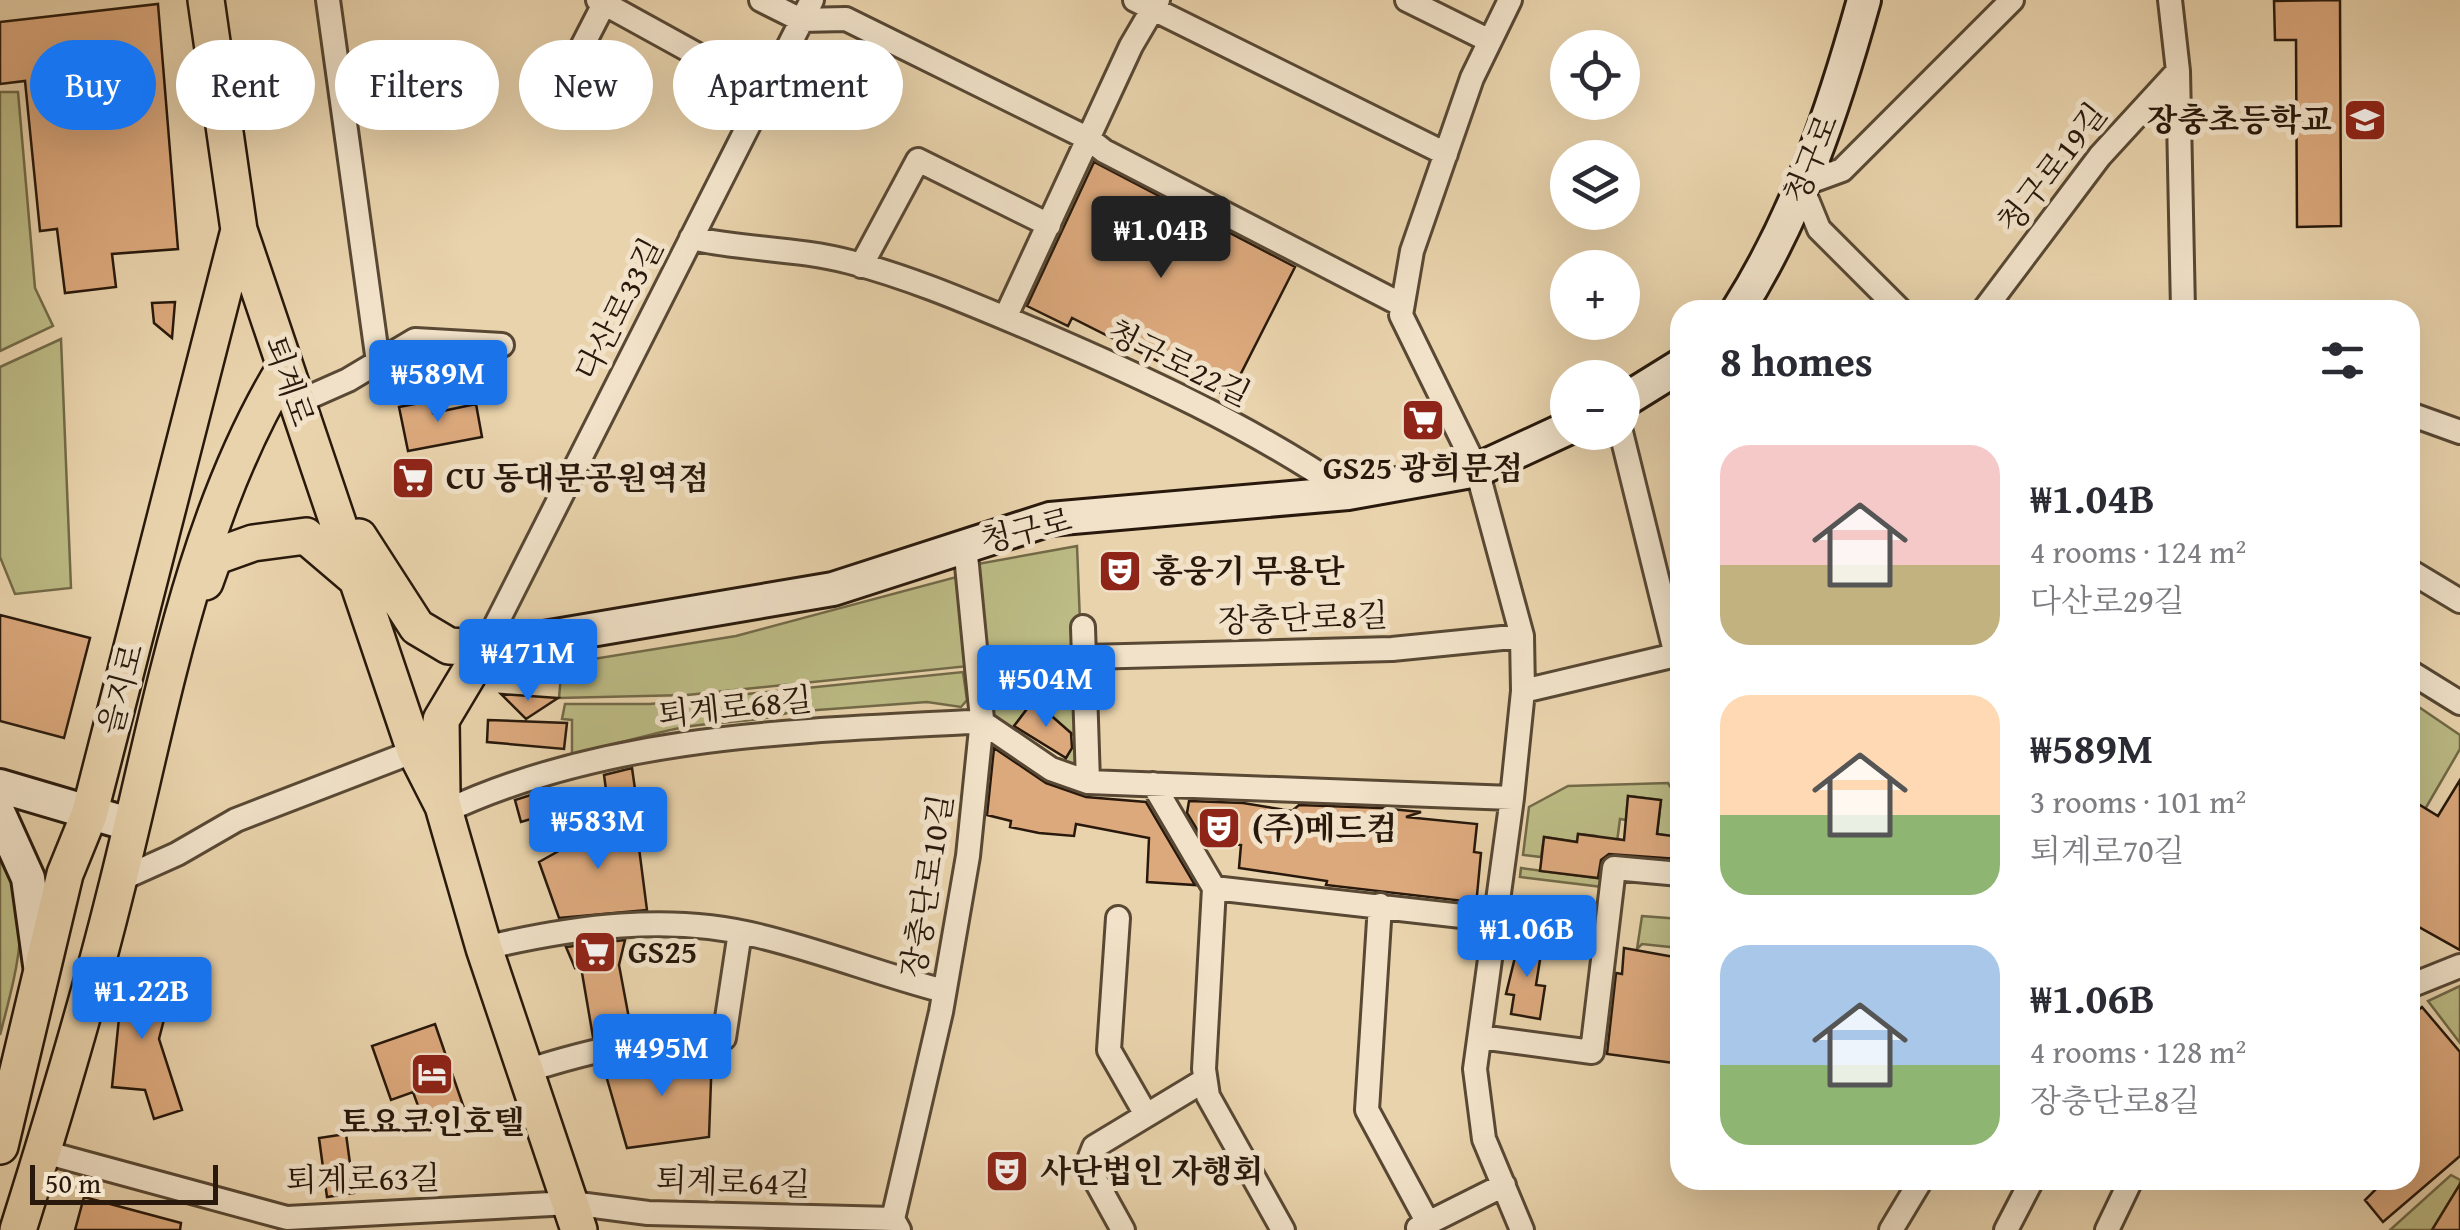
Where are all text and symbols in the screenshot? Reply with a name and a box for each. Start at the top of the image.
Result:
map controls [1550,30,1640,450]
button: locate [1550,30,1640,120]
chip: Buy [30,40,156,130]
chip: Rent [176,40,315,130]
chip: Filters [335,40,499,130]
chip: New [519,40,653,130]
chip: Apartment [673,40,903,130]
street label: 청구로19길 [1986,92,2118,243]
place label: 장충초등학교 [2147,96,2332,143]
school or university icon: 장충초등학교 [2342,97,2388,143]
street label: 청구로 [1771,107,1850,211]
button: layers [1550,140,1640,230]
pin: ₩1.04B [1080,196,1242,281]
text: ₩1.04B [1113,205,1209,252]
street label: 다산로33길 [563,229,675,388]
button: + [1550,250,1640,340]
street label: 청구로22길 [1099,308,1259,418]
street label: 퇴계로 [252,329,327,432]
text: 8 homes [1720,330,1873,391]
icon: filters [2315,333,2370,388]
pin: ₩589M [368,340,508,425]
text: ₩589M [391,349,485,396]
button: − [1550,360,1640,450]
supermarket icon: GS25 광희문점 [1400,397,1446,443]
place label: GS25 광희문점 [1323,444,1523,491]
place label: CU 동대문공원역점 [446,454,709,501]
supermarket icon: CU 동대문공원역점 [390,455,436,501]
text: ₩1.04B [2030,467,2155,528]
icon: home [1800,485,1920,605]
street label: 청구로 [975,495,1077,564]
text: 4 rooms · 124 m² [2030,528,2246,575]
place label: 홍웅기 무용단 [1152,547,1345,594]
theatre icon: 홍웅기 무용단 [1097,548,1143,594]
text: 다산로29길 [2030,577,2184,624]
street label: 장충단로8길 [1217,591,1389,644]
pin: ₩471M [458,619,598,704]
text: ₩471M [481,628,575,675]
street label: 을지로 [86,638,155,740]
pin: ₩504M [976,645,1116,730]
text: ₩504M [999,654,1093,701]
street label: 퇴계로68길 [656,675,814,738]
text: ₩589M [2030,717,2153,778]
icon: home [1800,735,1920,855]
text: 3 rooms · 101 m² [2030,778,2246,825]
pin: ₩583M [528,787,668,872]
street label: 장충단로10길 [889,791,964,981]
text: ₩583M [551,796,645,843]
place label: (주)메드컴 [1252,804,1397,851]
theatre icon: (주)메드컴 [1196,805,1242,851]
text: 퇴계로70길 [2030,827,2184,874]
pin: ₩1.06B [1446,895,1608,980]
text: ₩1.06B [1479,904,1575,951]
place label: GS25 [628,928,697,975]
supermarket icon: GS25 [572,929,618,975]
pin: ₩1.22B [61,957,223,1042]
text: ₩1.22B [94,966,190,1013]
text: ₩1.06B [2030,967,2155,1028]
icon: home [1800,985,1920,1105]
pin: ₩495M [592,1014,732,1099]
text: ₩495M [615,1023,709,1070]
text: 4 rooms · 128 m² [2030,1028,2246,1075]
hotel icon: 토요코인호텔 [409,1051,455,1097]
text: 장충단로8길 [2030,1077,2200,1124]
place label: 토요코인호텔 [339,1098,525,1145]
place label: 사단법인 자행회 [1040,1147,1263,1194]
theatre icon: 사단법인 자행회 [984,1148,1030,1194]
street label: 퇴계로63길 [285,1154,441,1203]
street label: 퇴계로64길 [655,1155,811,1208]
scale bar [30,1160,218,1204]
text: 50 m [45,1162,101,1203]

